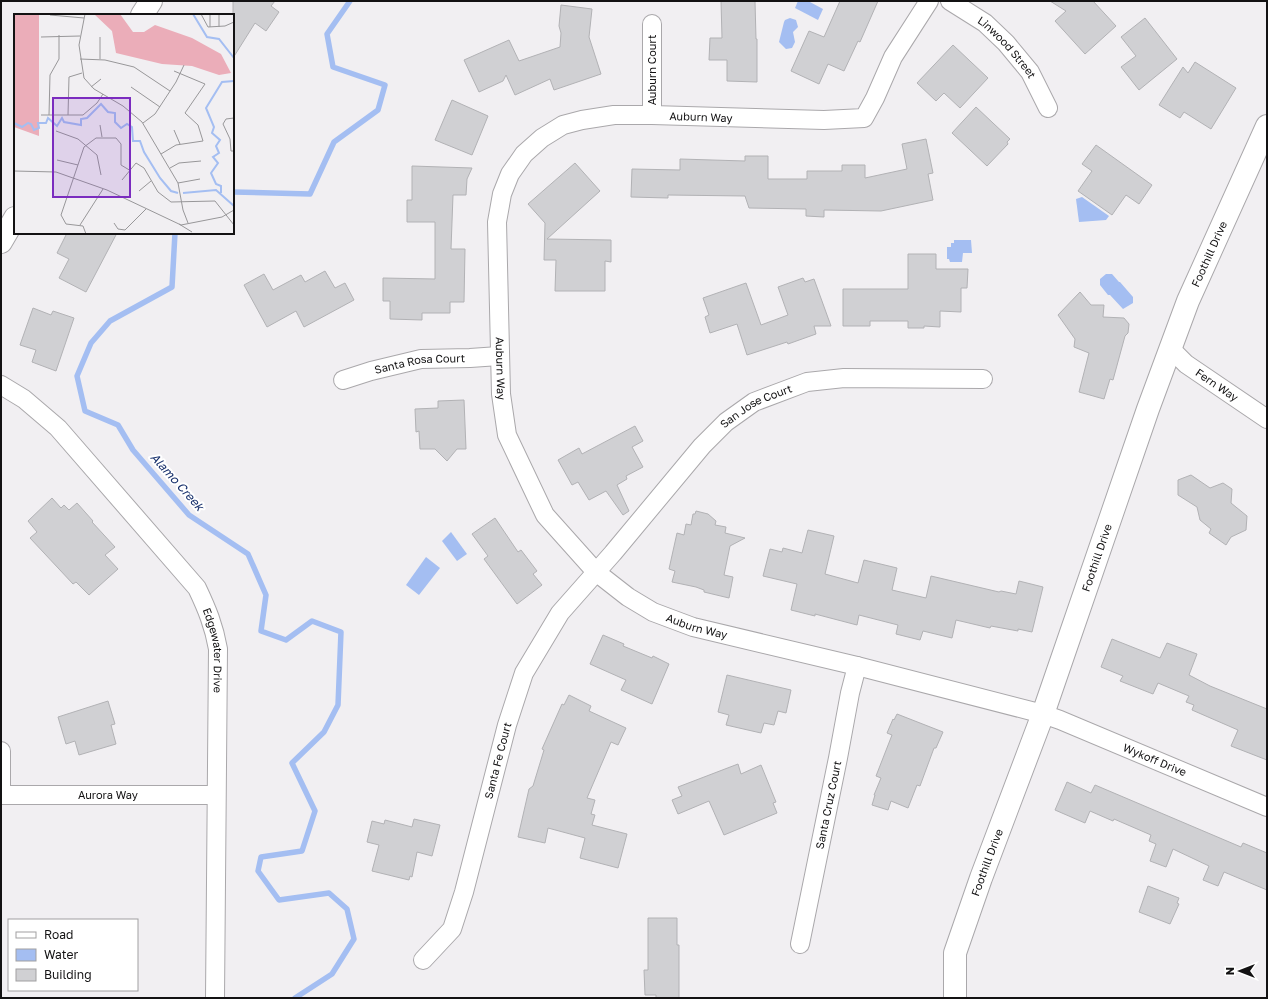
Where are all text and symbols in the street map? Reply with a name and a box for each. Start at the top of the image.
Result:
street label: Linwood Street [976,13,1039,80]
inset map [14,14,234,234]
street label: Auburn Court [645,35,658,105]
street label: Auburn Way [669,109,733,124]
street label: Foothill Drive [1188,219,1229,289]
street label: Auburn Way [494,337,509,401]
street label: Santa Rosa Court [373,351,465,376]
street label: Fern Way [1193,365,1241,404]
street label: San Jose Court [717,381,794,430]
water label: Alamo Creek [147,450,208,515]
street label: Foothill Drive [1079,522,1114,593]
street label: Edgewater Drive [201,606,225,693]
street label: Auburn Way [664,611,729,641]
street label: Santa Fe Court [481,720,513,800]
street label: Wykoff Drive [1121,740,1189,778]
street label: Santa Cruz Court [813,759,843,850]
street label: Aurora Way [78,788,138,801]
street label: Foothill Drive [968,827,1005,898]
legend [8,919,138,991]
text: Road [44,927,73,942]
text: Water [44,947,78,962]
north arrow [1220,951,1260,991]
text: Building [44,967,92,982]
text: N [1223,967,1236,975]

